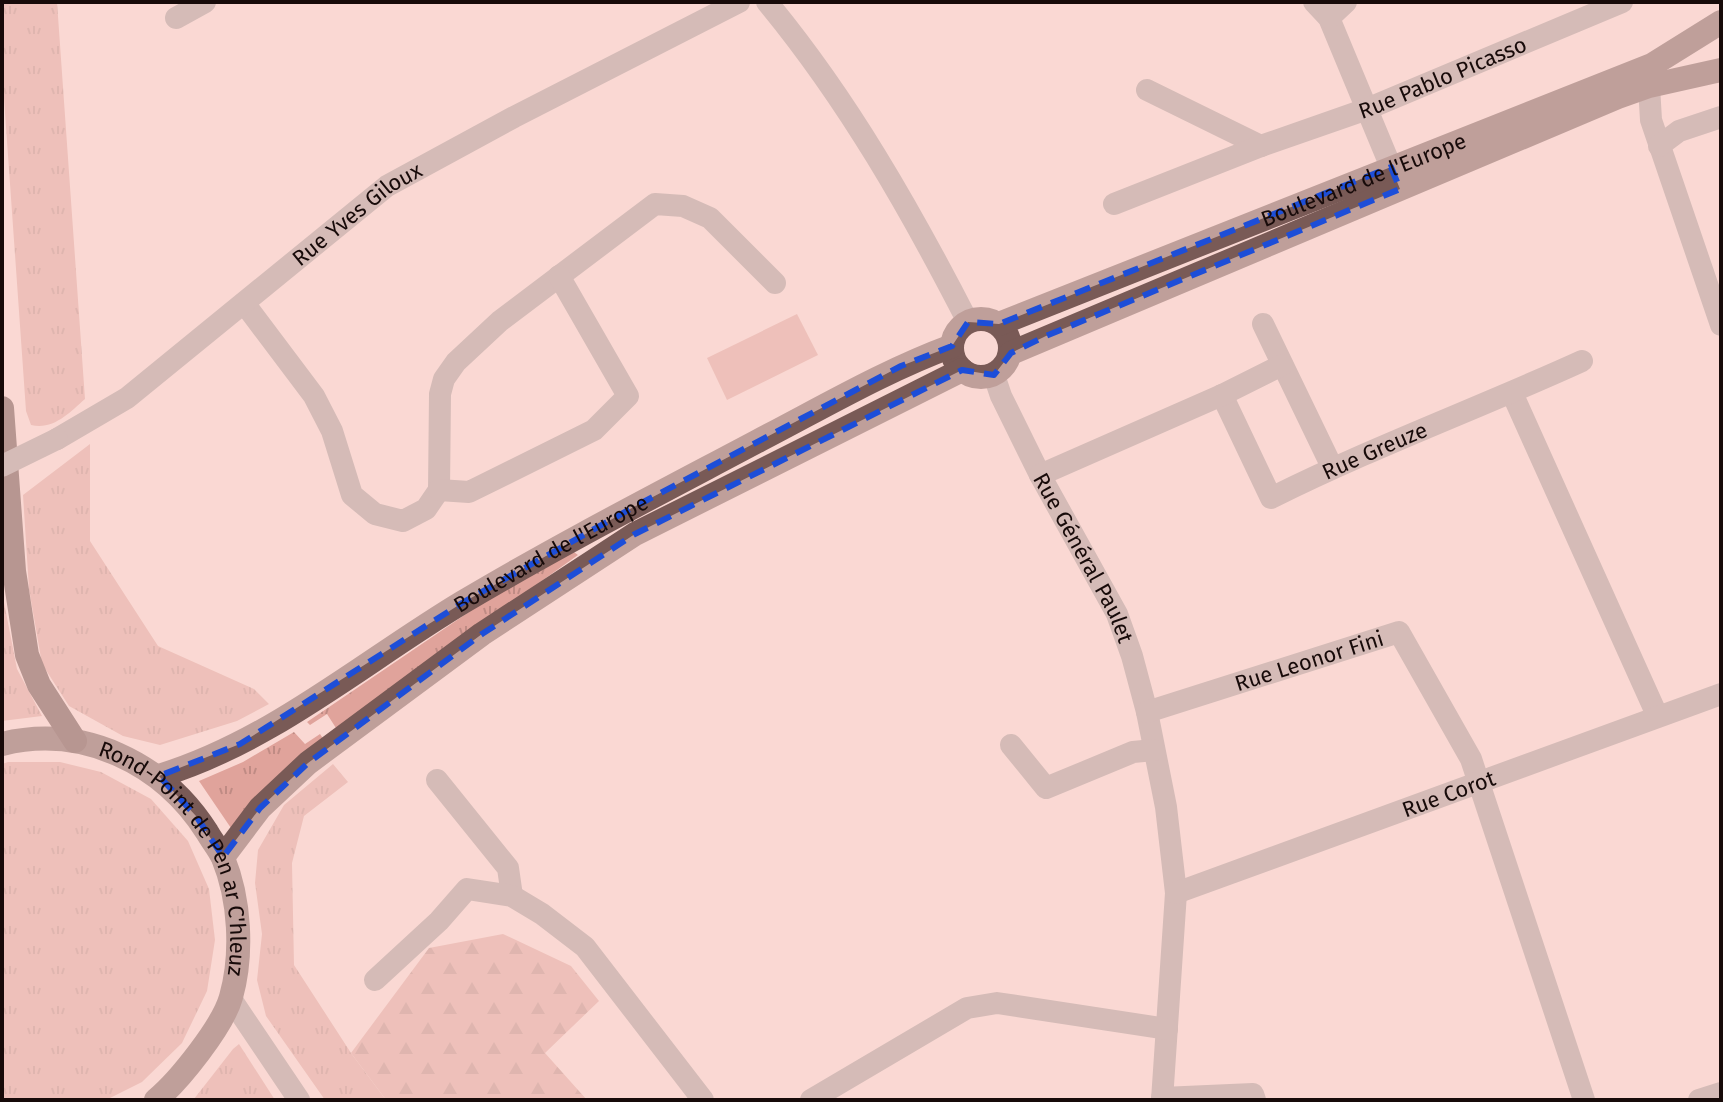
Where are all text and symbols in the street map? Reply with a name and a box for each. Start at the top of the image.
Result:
street label: Rue Pablo Picasso [1355,30,1531,124]
street label: Boulevard de l'Europe [1257,127,1470,232]
street label: Rue Yves Giloux [286,156,427,272]
street label: Rue Greuze [1318,416,1431,485]
street label: Rue Général Paulet [1028,468,1140,646]
street label: Boulevard de l'Europe [449,488,653,618]
street label: Rue Leonor Fini [1231,624,1387,697]
street label: Rond-Point de Pen ar C'hleuz [95,735,252,978]
street label: Rue Corot [1398,764,1499,823]

